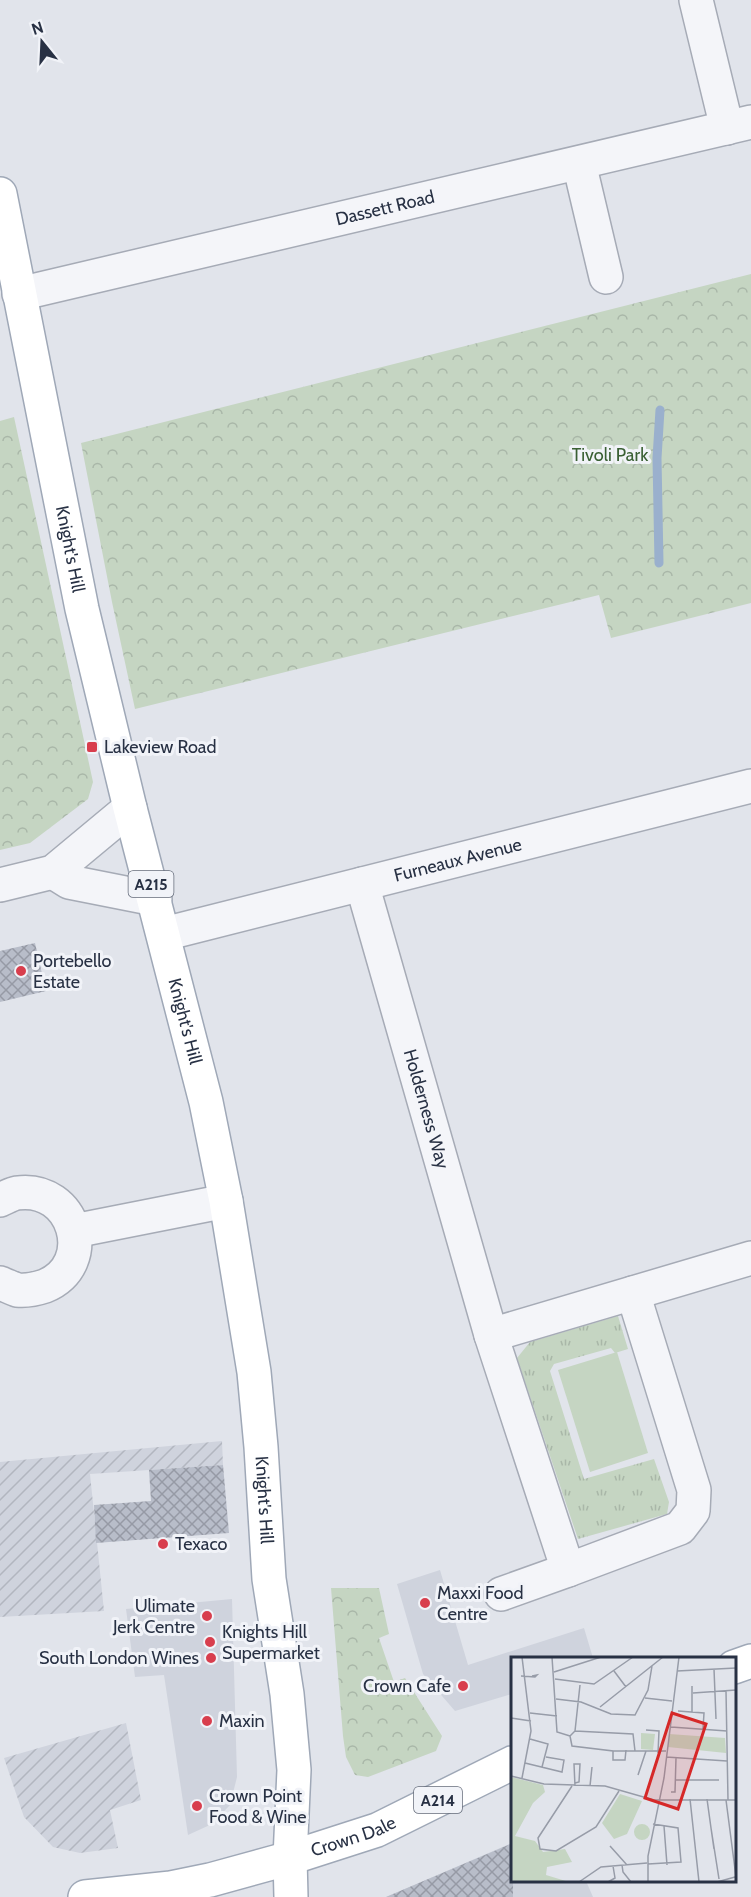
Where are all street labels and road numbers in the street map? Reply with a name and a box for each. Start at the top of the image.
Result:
street label: Dassett Road [333,186,437,230]
street label: Knight's Hill [51,504,90,595]
street label: Furneaux Avenue [392,833,524,887]
road number: A215 [128,871,174,897]
street label: Knight's Hill [163,976,207,1067]
street label: Holderness Way [399,1047,454,1171]
street label: Knight's Hill [251,1455,278,1545]
road number: A214 [414,1787,462,1813]
street label: Crown Dale [308,1811,399,1862]

